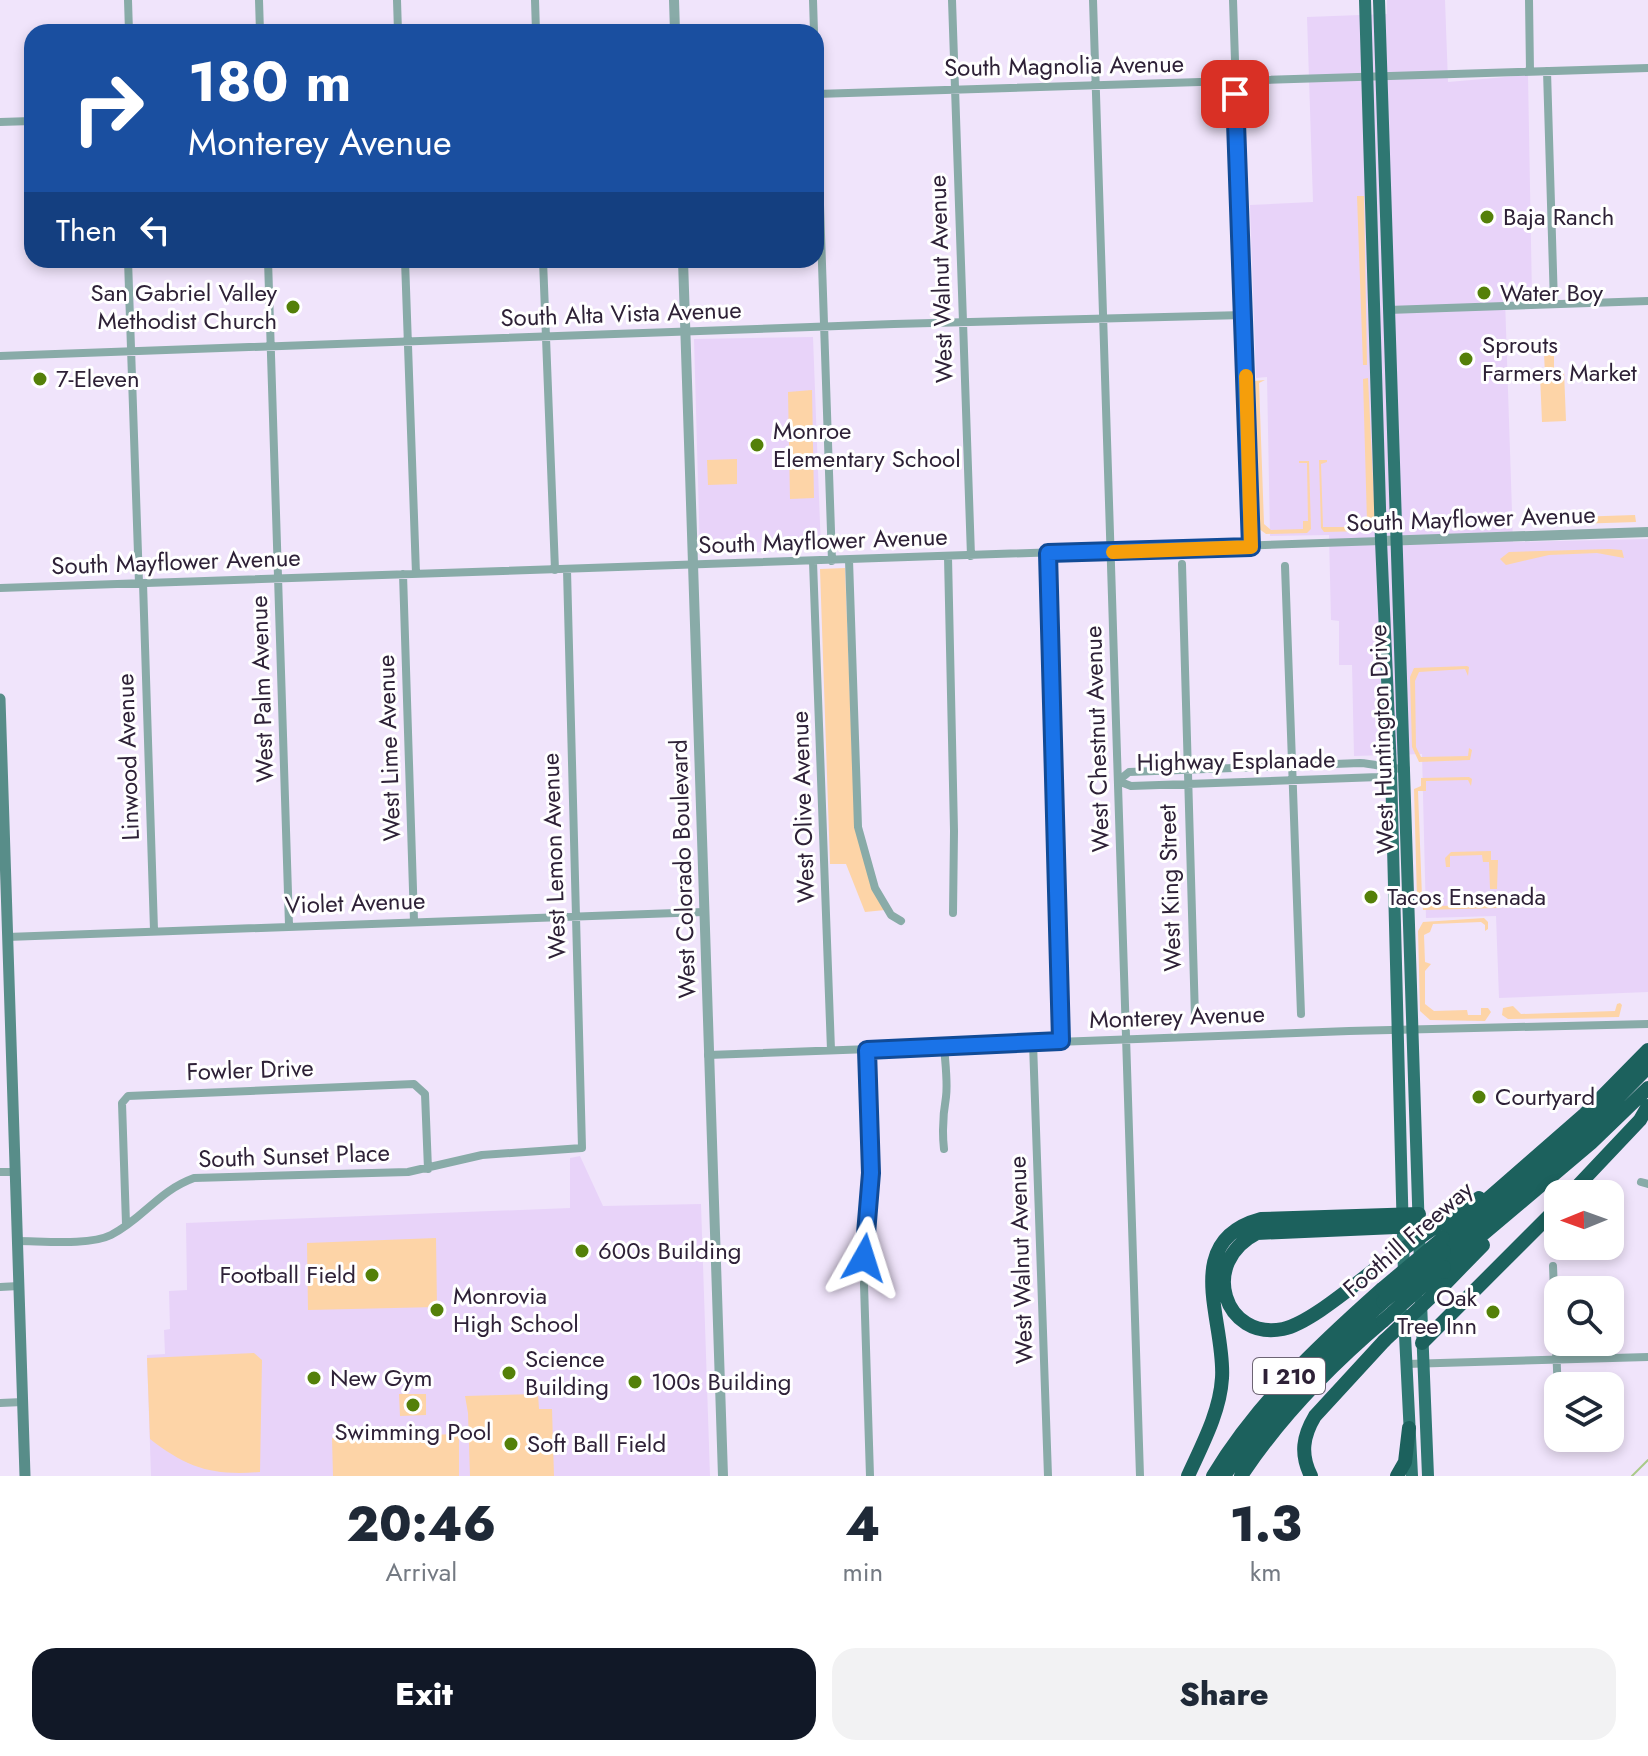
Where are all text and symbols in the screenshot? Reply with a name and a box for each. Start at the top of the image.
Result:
text: 180 m [188,41,351,122]
street label: South Magnolia Avenue [944,46,1184,85]
icon: right [56,56,160,160]
pin [1201,60,1269,128]
icon: arrive [1213,72,1257,116]
text: Monterey Avenue [188,116,451,168]
street label: West Walnut Avenue [919,174,962,384]
place label: Baja Ranch [1503,199,1614,234]
icon: left [133,208,177,252]
marker: Baja Ranch [1478,208,1496,226]
text: Then [56,209,117,252]
place label: San Gabriel Valley Methodist Church [91,275,277,338]
place label: Water Boy [1500,275,1604,310]
marker: Water Boy [1475,284,1493,302]
street label: South Alta Vista Avenue [500,292,742,335]
marker: San Gabriel Valley Methodist Church [284,298,302,316]
place label: Sprouts Farmers Market [1482,327,1637,390]
marker: Sprouts Farmers Market [1457,350,1475,368]
place label: 7-Eleven [56,361,140,396]
marker: 7-Eleven [31,370,49,388]
place label: Monroe Elementary School [773,413,961,476]
marker: Monroe Elementary School [748,436,766,454]
street label: South Mayflower Avenue [1346,497,1596,540]
street label: South Mayflower Avenue [698,519,948,562]
street label: South Mayflower Avenue [51,540,301,583]
street label: West Palm Avenue [241,595,282,783]
street label: West Huntington Drive [1360,624,1403,854]
street label: West Chestnut Avenue [1075,625,1118,853]
street label: West Lime Avenue [368,654,409,842]
street label: Linwood Avenue [107,673,148,841]
street label: West Olive Avenue [782,710,823,904]
street label: West Colorado Boulevard [660,739,705,999]
street label: Highway Esplanade [1136,741,1336,780]
street label: West Lemon Avenue [532,752,575,960]
street label: West King Street [1149,804,1190,972]
place label: Tacos Ensenada [1387,879,1546,914]
street label: Violet Avenue [284,883,426,922]
marker: Tacos Ensenada [1362,888,1380,906]
street label: Monterey Avenue [1089,996,1265,1037]
street label: Fowler Drive [186,1050,314,1089]
place label: Courtyard [1495,1079,1595,1114]
marker: Courtyard [1470,1088,1488,1106]
street label: South Sunset Place [198,1135,390,1176]
street label: West Walnut Avenue [999,1155,1042,1365]
street label: Foothill Freeway [1335,1172,1481,1305]
north arrow [1544,1180,1624,1260]
map controls [1544,1180,1624,1452]
position arrow [822,1216,906,1300]
place label: 600s Building [598,1233,741,1268]
marker: 600s Building [573,1242,591,1260]
place label: Football Field [219,1257,356,1292]
marker: Football Field [363,1266,381,1284]
button: search [1544,1276,1624,1356]
place label: Monrovia High School [453,1278,579,1341]
place label: Oak Tree Inn [1397,1280,1477,1343]
marker: Monrovia High School [428,1301,446,1319]
marker: Oak Tree Inn [1484,1303,1502,1321]
place label: Science Building [525,1341,609,1404]
road number: I 210 [1253,1358,1325,1394]
place label: New Gym [330,1360,432,1395]
marker: Science Building [500,1364,518,1382]
place label: 100s Building [651,1364,791,1399]
marker: New Gym [305,1369,323,1387]
button: layers [1544,1372,1624,1452]
marker: 100s Building [626,1373,644,1391]
marker: Swimming Pool [404,1396,422,1414]
place label: Swimming Pool [334,1414,492,1449]
place label: Soft Ball Field [527,1426,666,1461]
marker: Soft Ball Field [502,1435,520,1453]
text: 20:46 [346,1490,496,1559]
text: 4 [845,1490,880,1559]
text: 1.3 [1230,1490,1302,1559]
text: Arrival [385,1553,457,1591]
text: min [843,1553,883,1591]
text: km [1250,1553,1281,1591]
button: Exit [32,1648,816,1740]
button: Share [832,1648,1616,1740]

